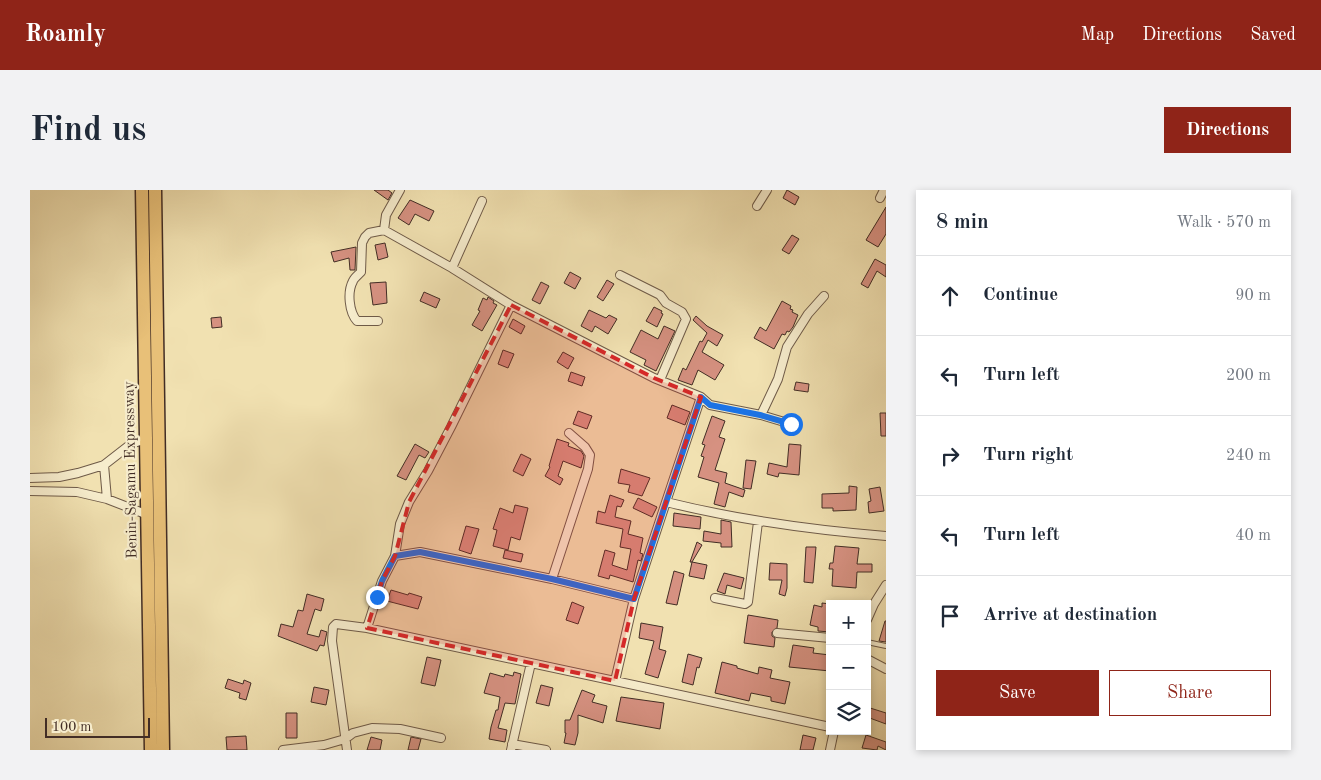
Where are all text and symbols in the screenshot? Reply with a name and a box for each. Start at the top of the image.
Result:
text: Roamly [25,23,106,47]
text: Map [1081,26,1114,44]
text: Directions [1142,26,1222,44]
text: Saved [1250,26,1296,44]
button: Directions [1164,107,1291,153]
text: Find us [30,113,146,148]
text: 8 min [936,212,989,233]
text: Walk · 570 m [1176,215,1271,231]
icon: ahead [936,282,964,310]
text: Continue [983,286,1058,305]
text: 90 m [1235,288,1271,304]
icon: left [936,362,964,390]
text: Turn left [983,366,1060,385]
text: 200 m [1226,368,1271,384]
street label: Benin-Sagamu Expressway [122,381,141,559]
route start [780,413,803,436]
icon: right [936,442,964,470]
text: Turn right [983,446,1073,465]
text: 240 m [1226,448,1271,464]
icon: left [936,522,964,550]
text: Turn left [983,526,1060,545]
text: 40 m [1235,528,1271,544]
route end [366,586,389,609]
map controls [826,600,871,735]
button: + [826,600,871,645]
icon: arrive [936,602,964,630]
text: Arrive at destination [983,606,1157,625]
button: − [826,645,871,690]
button: Save [936,670,1099,716]
button: Share [1109,670,1271,716]
button: layers [826,690,871,735]
scale bar [45,715,150,738]
text: 100 m [52,720,91,734]

